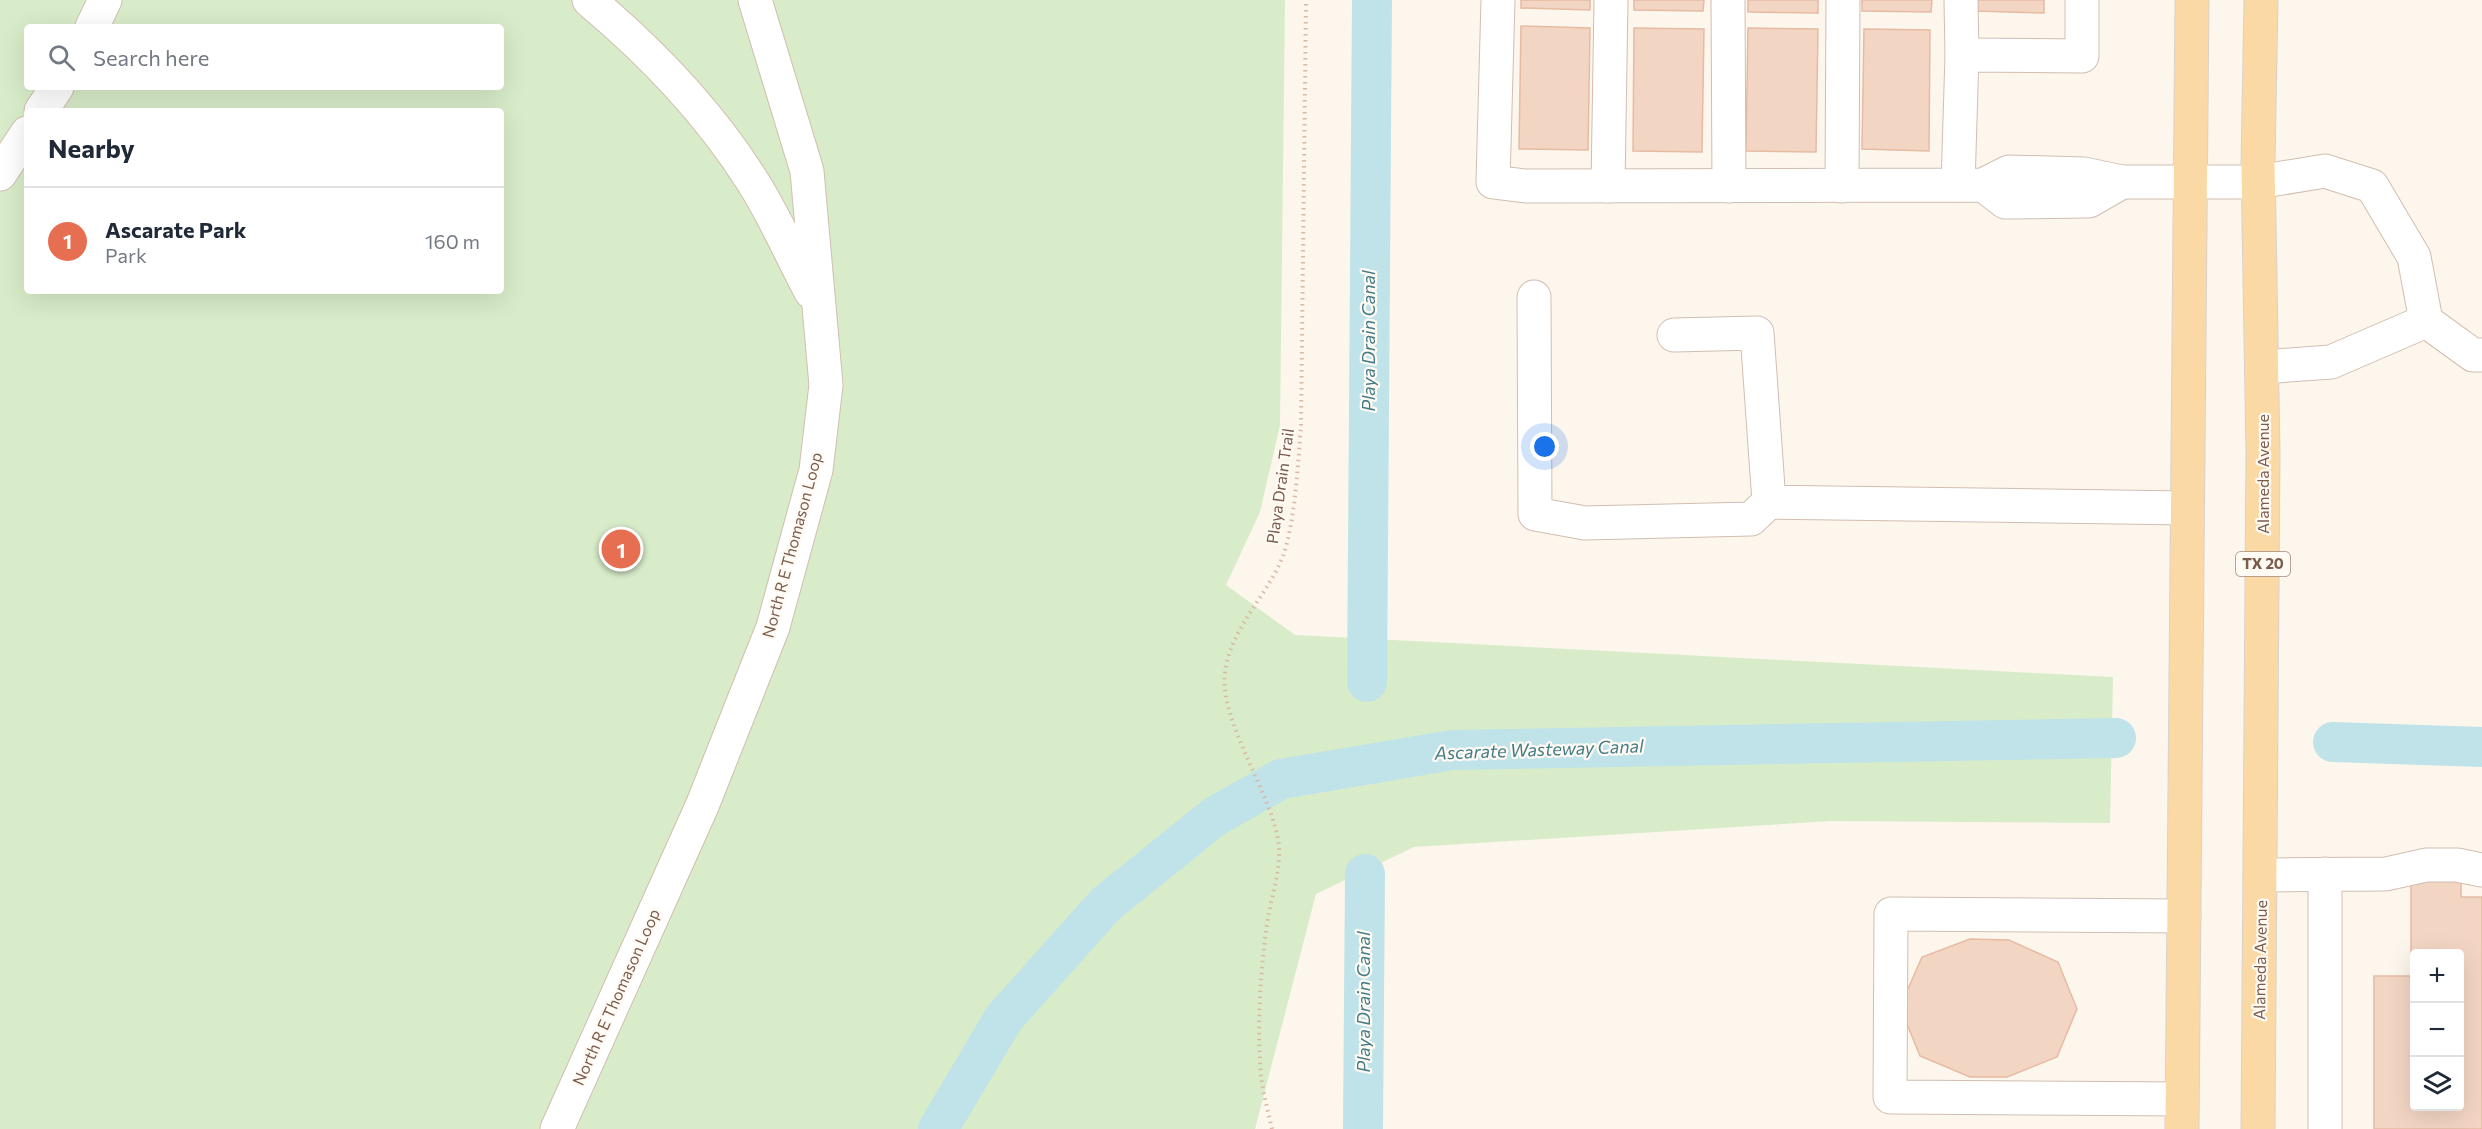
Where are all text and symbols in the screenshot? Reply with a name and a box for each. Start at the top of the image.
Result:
search box [24,24,504,90]
icon: search [45,41,78,74]
text: Search here [93,44,209,71]
text: Nearby [48,132,135,163]
text: Ascarate Park [105,216,246,243]
text: 1 [63,229,72,253]
text: 160 m [425,229,480,253]
text: Park [105,243,147,267]
water label: Playa Drain Canal [1357,270,1379,412]
street label: Alameda Avenue [2253,414,2272,534]
street label: Playa Drain Trail [1262,427,1297,545]
your location [1530,432,1559,461]
street label: North R E Thomason Loop [758,450,825,640]
pin: 1 [602,526,640,572]
road number: TX 20 [2236,552,2290,576]
water label: Ascarate Wasteway Canal [1433,734,1644,764]
street label: Alameda Avenue [2249,900,2270,1020]
street label: North R E Thomason Loop [568,906,663,1088]
water label: Playa Drain Canal [1352,931,1374,1073]
map controls [2410,949,2464,1111]
button: + [2410,949,2464,1003]
button: − [2410,1003,2464,1057]
button: layers [2410,1057,2464,1111]

